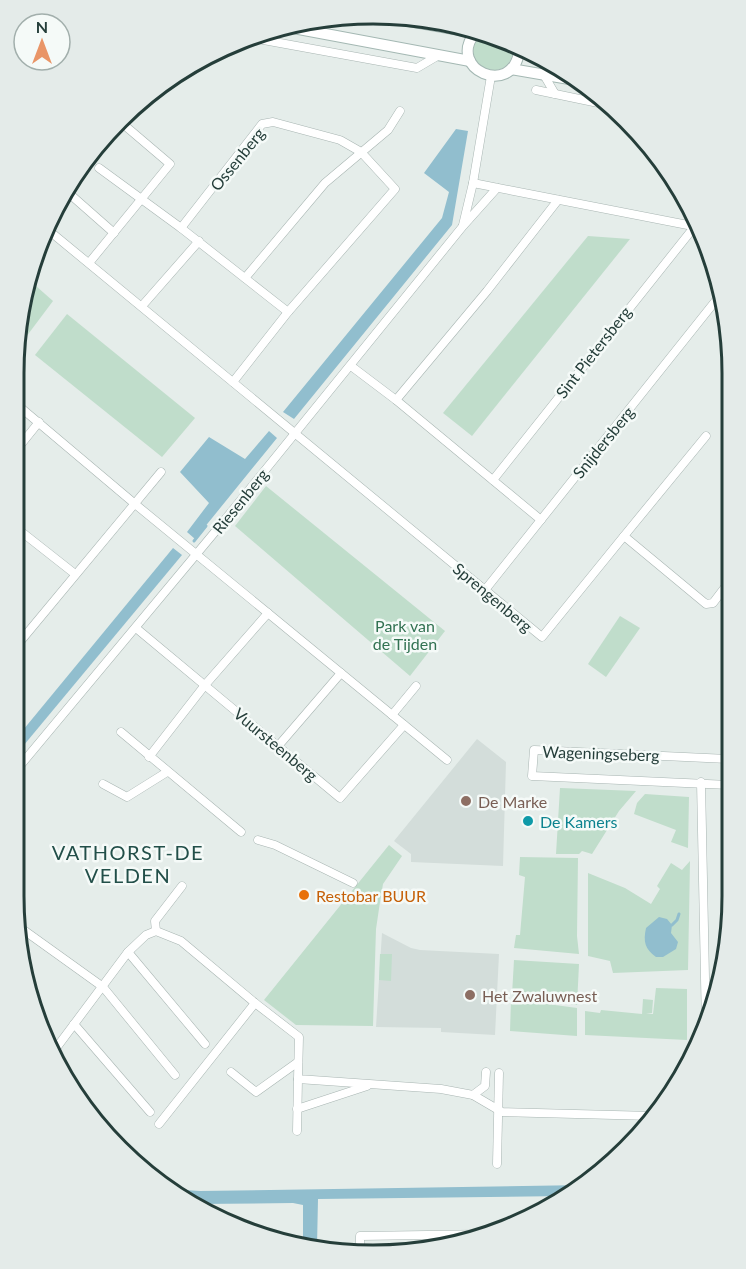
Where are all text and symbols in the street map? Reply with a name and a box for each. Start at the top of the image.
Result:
north arrow [12,12,72,72]
text: N [36,17,48,36]
street label: Ossenberg [206,124,268,194]
street label: Sint Pietersberg [551,302,635,402]
street label: Snijdersberg [568,402,638,482]
street label: Riesenberg [208,465,272,537]
street label: Sprengenberg [450,558,536,636]
park label: Park van de Tijden [373,616,437,653]
street label: Vuursteenberg [230,703,322,785]
street label: Wageningseberg [542,741,660,765]
place label: De Marke [478,792,547,811]
marker: De Marke [459,794,473,808]
place label: De Kamers [540,812,617,831]
marker: De Kamers [521,814,535,828]
district label: VATHORST-DE VELDEN [52,840,204,887]
place label: Restobar BUUR [316,886,426,905]
marker: Restobar BUUR [297,888,311,902]
place label: Het Zwaluwnest [482,986,597,1005]
marker: Het Zwaluwnest [463,988,477,1002]

